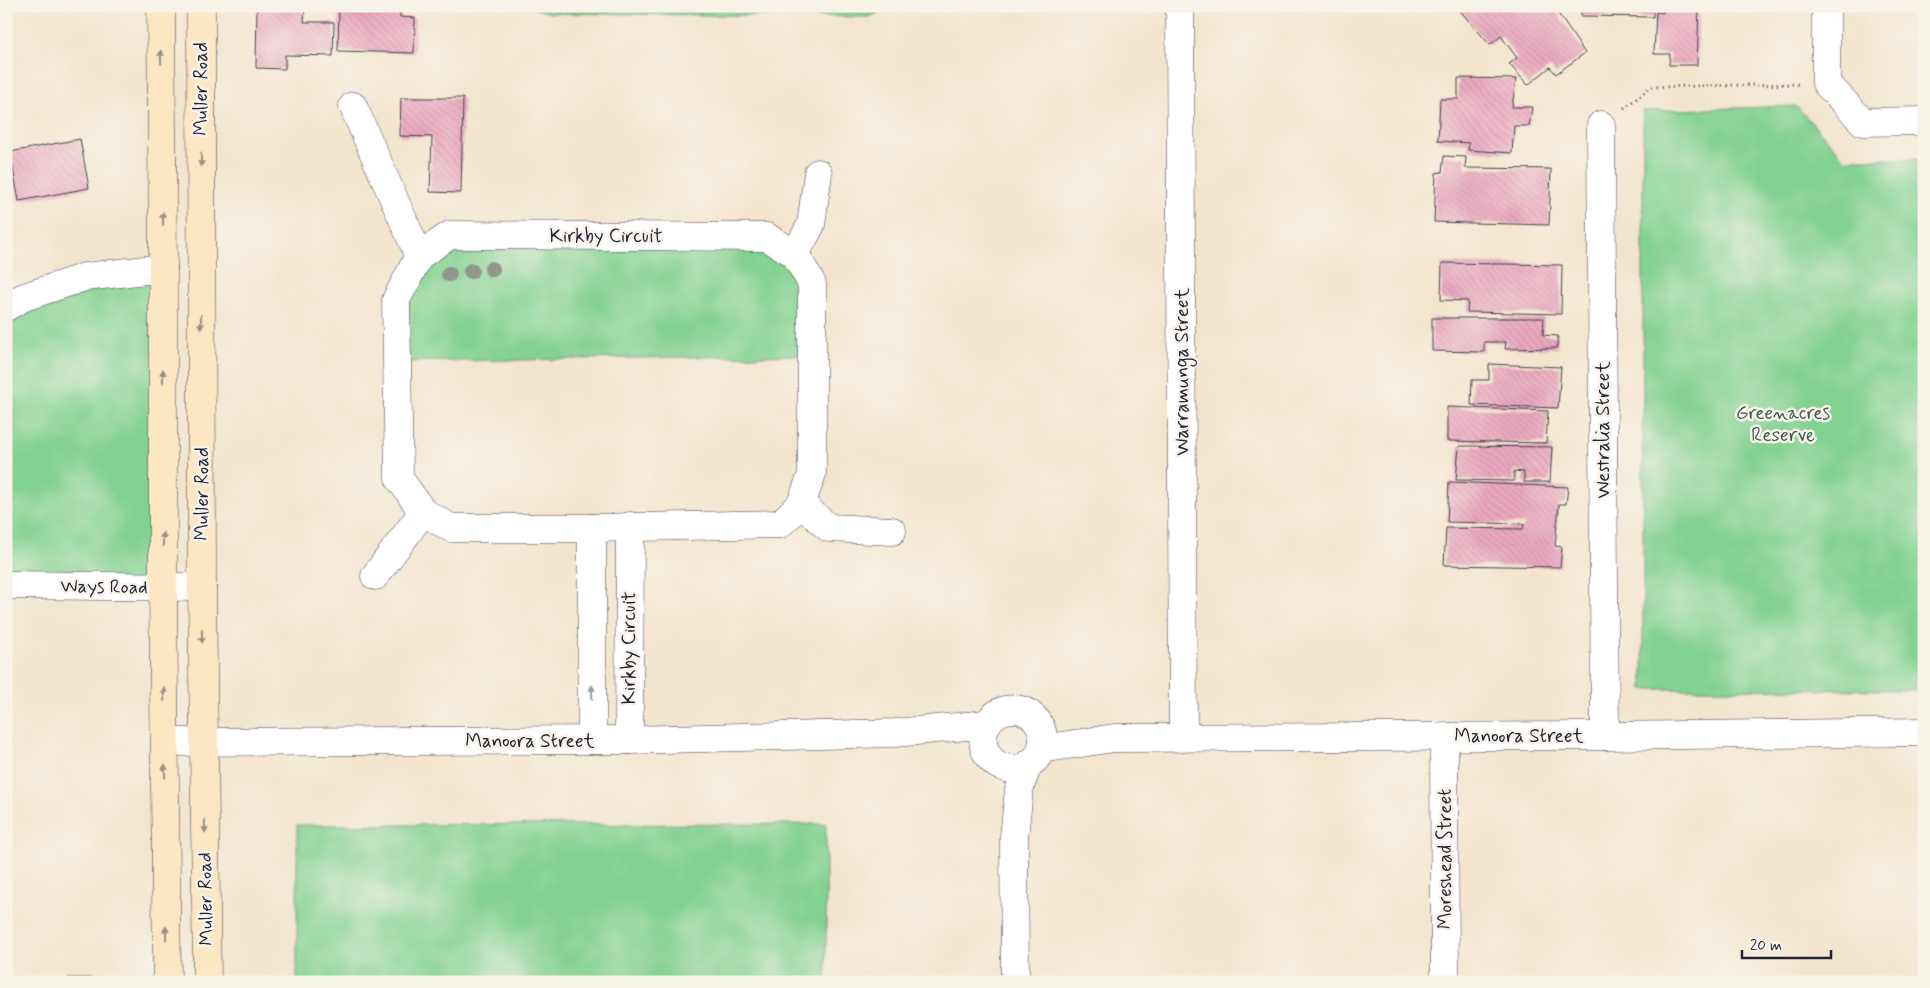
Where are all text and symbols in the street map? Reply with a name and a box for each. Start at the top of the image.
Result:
street label: Muller Road [189,42,214,136]
one-way arrow [157,48,165,64]
one-way arrow [197,152,205,168]
one-way arrow [159,211,167,227]
street label: Kirkby Circuit [550,224,662,249]
street label: Warramunga Street [1170,288,1197,456]
one-way arrow [197,315,205,331]
street label: Westralia Street [1591,361,1616,499]
one-way arrow [159,368,167,384]
park label: Greenacres Reserve [1736,401,1830,448]
street label: Muller Road [190,447,215,541]
one-way arrow [159,530,167,546]
street label: Ways Road [60,574,148,600]
street label: Kirkby Circuit [617,592,642,704]
one-way arrow [198,628,206,644]
one-way arrow [588,683,596,699]
one-way arrow [160,685,168,701]
street label: Manoora Street [1454,724,1584,749]
street label: Manoora Street [465,729,595,754]
one-way arrow [161,762,169,778]
street label: Moreshead Street [1433,789,1458,929]
one-way arrow [201,818,209,834]
street label: Muller Road [193,852,219,946]
one-way arrow [162,925,170,941]
scale bar [1742,928,1831,960]
text: 20 m [1750,936,1782,956]

